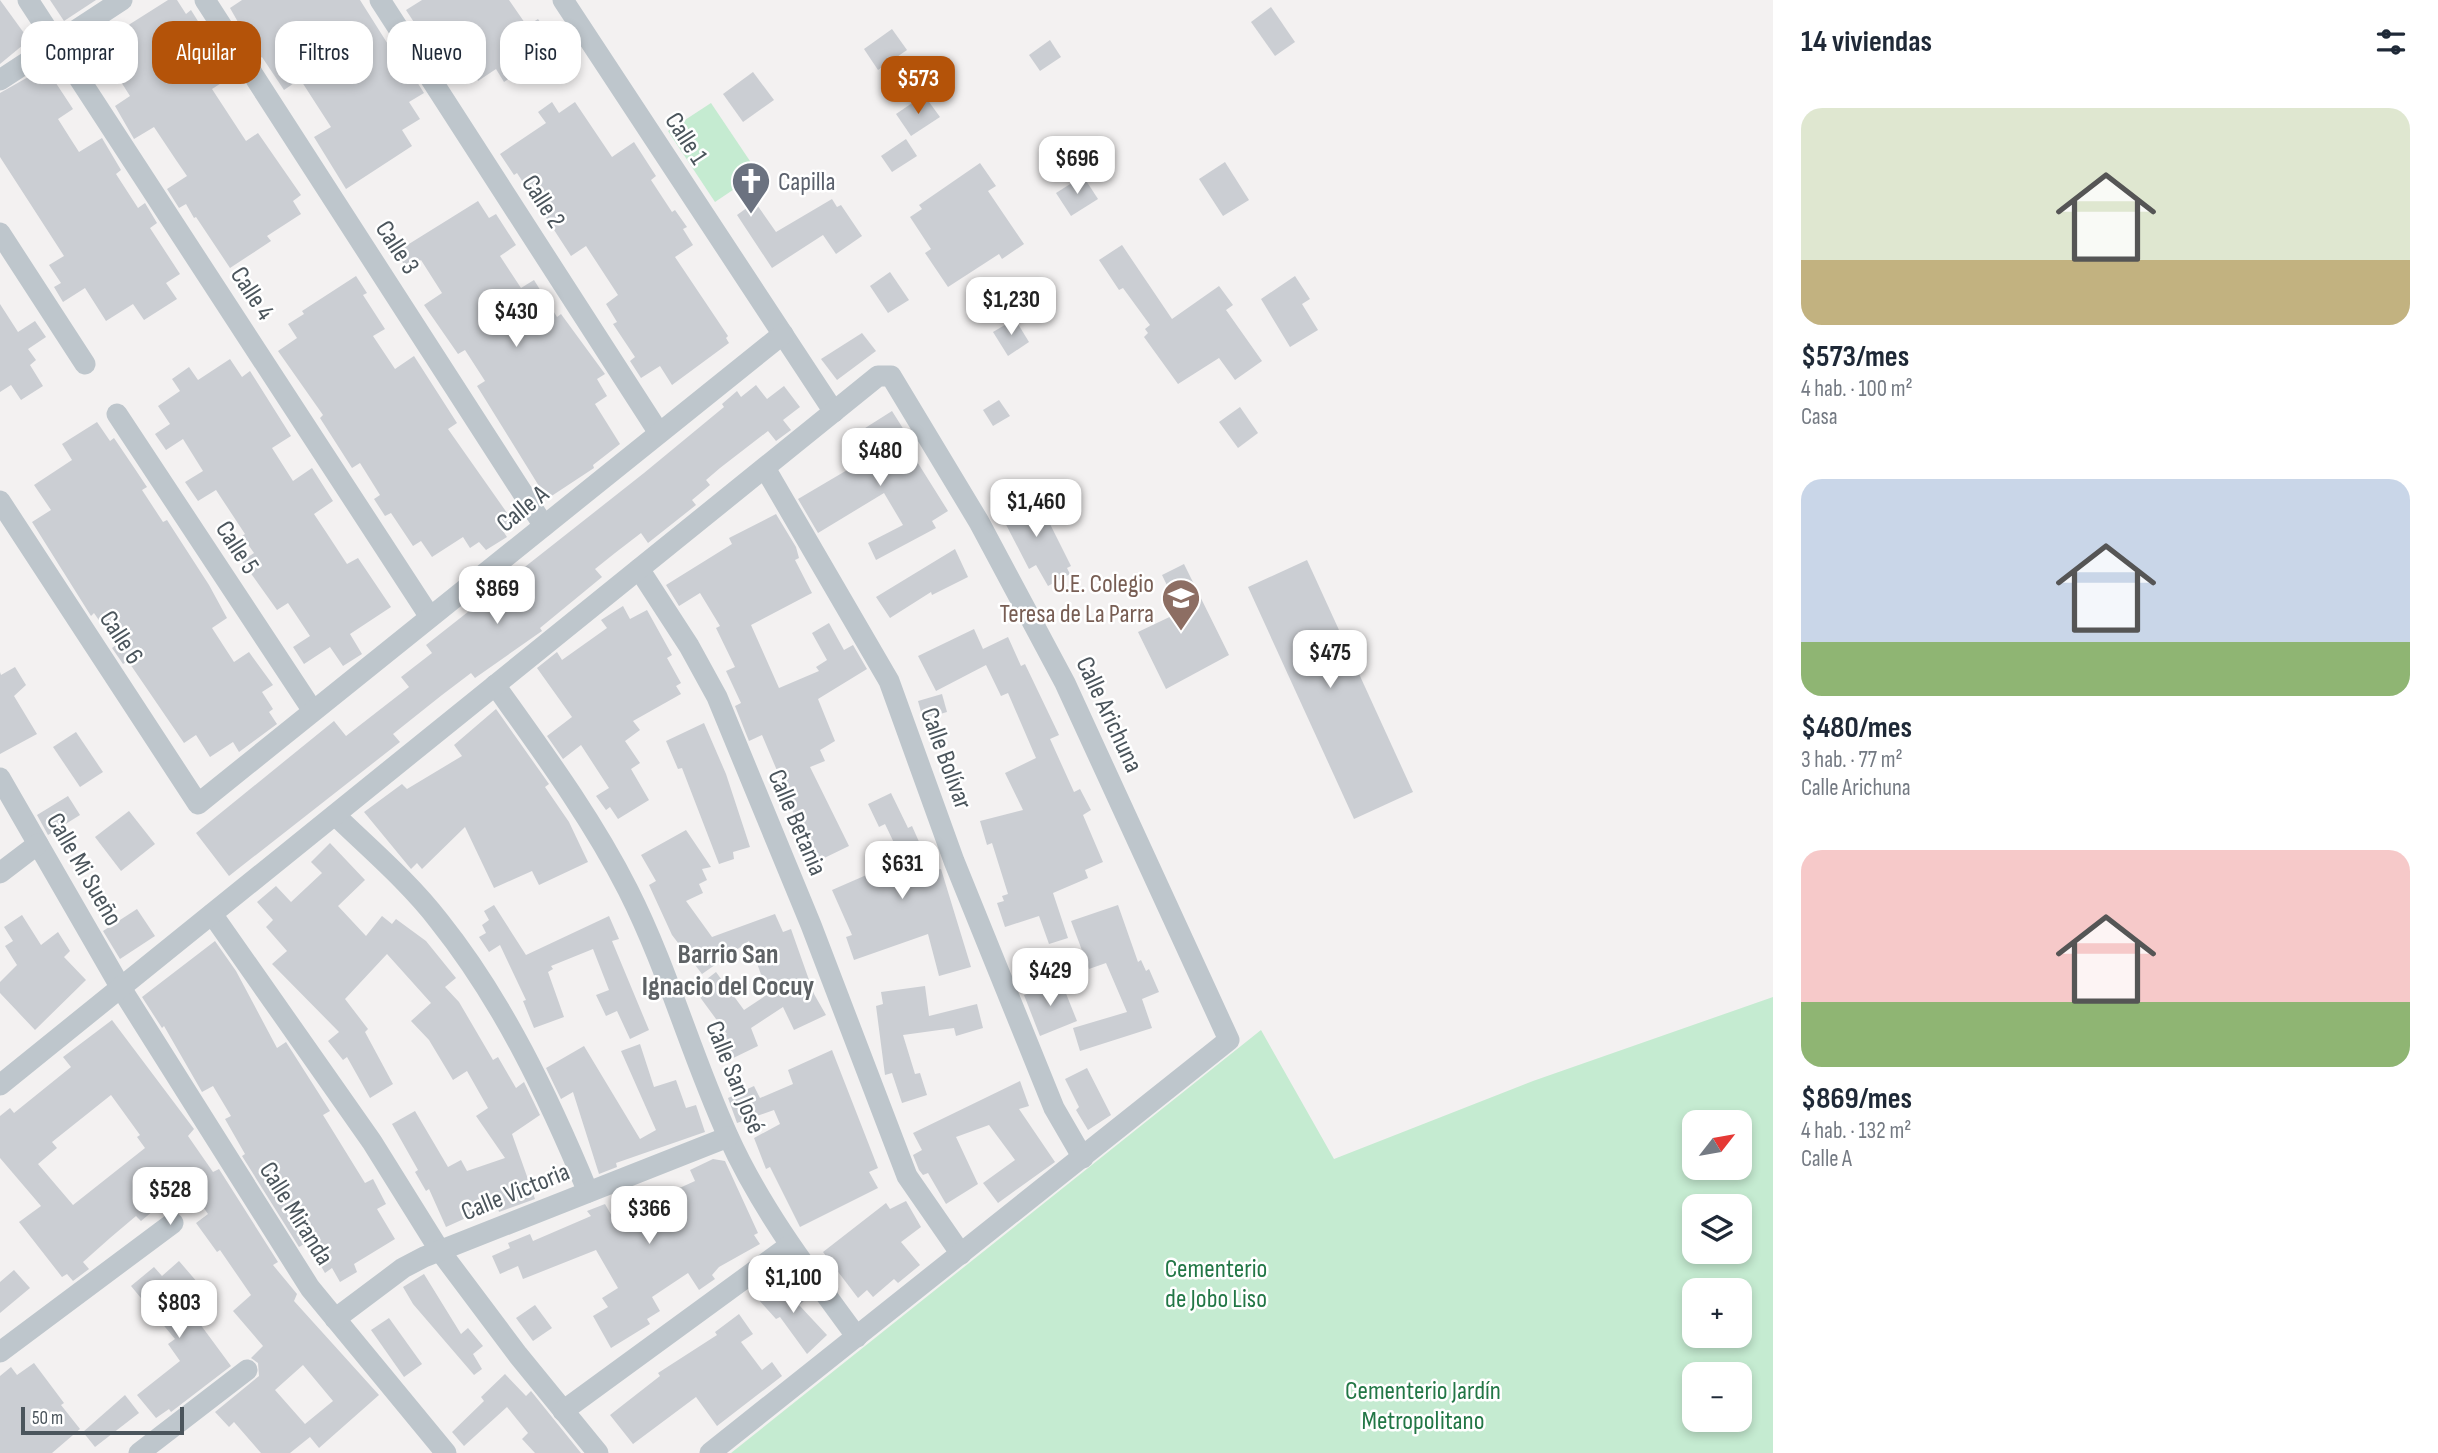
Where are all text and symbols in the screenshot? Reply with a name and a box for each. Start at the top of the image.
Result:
chip: Comprar [21,21,138,84]
chip: Alquilar [152,21,261,84]
chip: Filtros [275,21,373,84]
chip: Nuevo [387,21,486,84]
chip: Piso [500,21,581,84]
icon: filters [2372,23,2410,61]
text: 14 viviendas [1801,24,1932,60]
pin: $573 [877,57,959,116]
text: $573 [897,65,939,93]
street label: Calle 1 [658,107,714,171]
pin: $696 [1036,136,1118,196]
text: $696 [1055,145,1099,173]
icon: home [2043,154,2169,280]
church icon: Capilla [730,160,772,215]
place label: Capilla [778,167,835,198]
street label: Calle 2 [514,169,571,234]
street label: Calle 3 [368,215,425,280]
street label: Calle 4 [223,261,280,326]
pin: $1,230 [954,278,1068,337]
text: $1,230 [982,286,1040,314]
pin: $430 [475,290,557,349]
text: $430 [494,298,538,326]
text: $573/mes [1801,339,1909,375]
text: 4 hab. · 100 m² [1801,375,1913,403]
text: Casa [1801,403,1838,431]
pin: $480 [839,428,921,488]
text: $480 [858,437,902,465]
street label: Calle A [491,478,556,539]
pin: $1,460 [979,480,1093,539]
text: $1,460 [1006,488,1066,516]
street label: Calle 5 [208,516,265,580]
icon: home [2043,525,2169,651]
pin: $869 [456,566,538,626]
place label: U.E. Colegio Teresa de La Parra [999,569,1154,630]
text: $869 [475,575,519,603]
school or university icon: U.E. Colegio Teresa de La Parra [1160,577,1202,632]
street label: Calle 6 [92,605,149,671]
pin: $475 [1289,630,1371,690]
text: $475 [1309,639,1351,667]
street label: Calle Arichuna [1068,652,1149,777]
street label: Calle Bolívar [913,704,978,814]
text: $480/mes [1801,710,1912,746]
text: 3 hab. · 77 m² [1801,746,1903,774]
street label: Calle Betania [760,765,833,880]
text: Calle Arichuna [1801,774,1911,802]
street label: Calle Mi Sueño [39,808,128,932]
pin: $631 [861,842,943,901]
text: $631 [881,850,923,878]
icon: home [2043,896,2169,1022]
district label: Barrio San Ignacio del Cocuy [642,938,814,1003]
pin: $429 [1009,948,1091,1008]
text: $429 [1028,957,1072,985]
street label: Calle San José [698,1017,771,1138]
text: $869/mes [1801,1081,1912,1117]
north arrow [1682,1110,1752,1180]
map controls [1682,1110,1752,1432]
text: 4 hab. · 132 m² [1801,1117,1911,1145]
text: Calle A [1801,1145,1852,1173]
street label: Calle Miranda [252,1156,340,1271]
street label: Calle Victoria [457,1157,574,1228]
pin: $528 [129,1168,211,1227]
text: $528 [149,1176,191,1204]
pin: $366 [608,1186,690,1246]
button: layers [1682,1194,1752,1264]
text: $366 [627,1195,671,1223]
park label: Cementerio de Jobo Liso [1165,1254,1267,1315]
pin: $1,100 [736,1256,850,1315]
text: $1,100 [764,1264,822,1292]
button: + [1682,1278,1752,1348]
pin: $803 [138,1280,220,1340]
text: $803 [157,1289,201,1317]
button: − [1682,1362,1752,1432]
park label: Cementerio Jardín Metropolitano [1345,1376,1501,1437]
scale bar [21,1404,184,1436]
text: 50 m [32,1407,63,1430]

